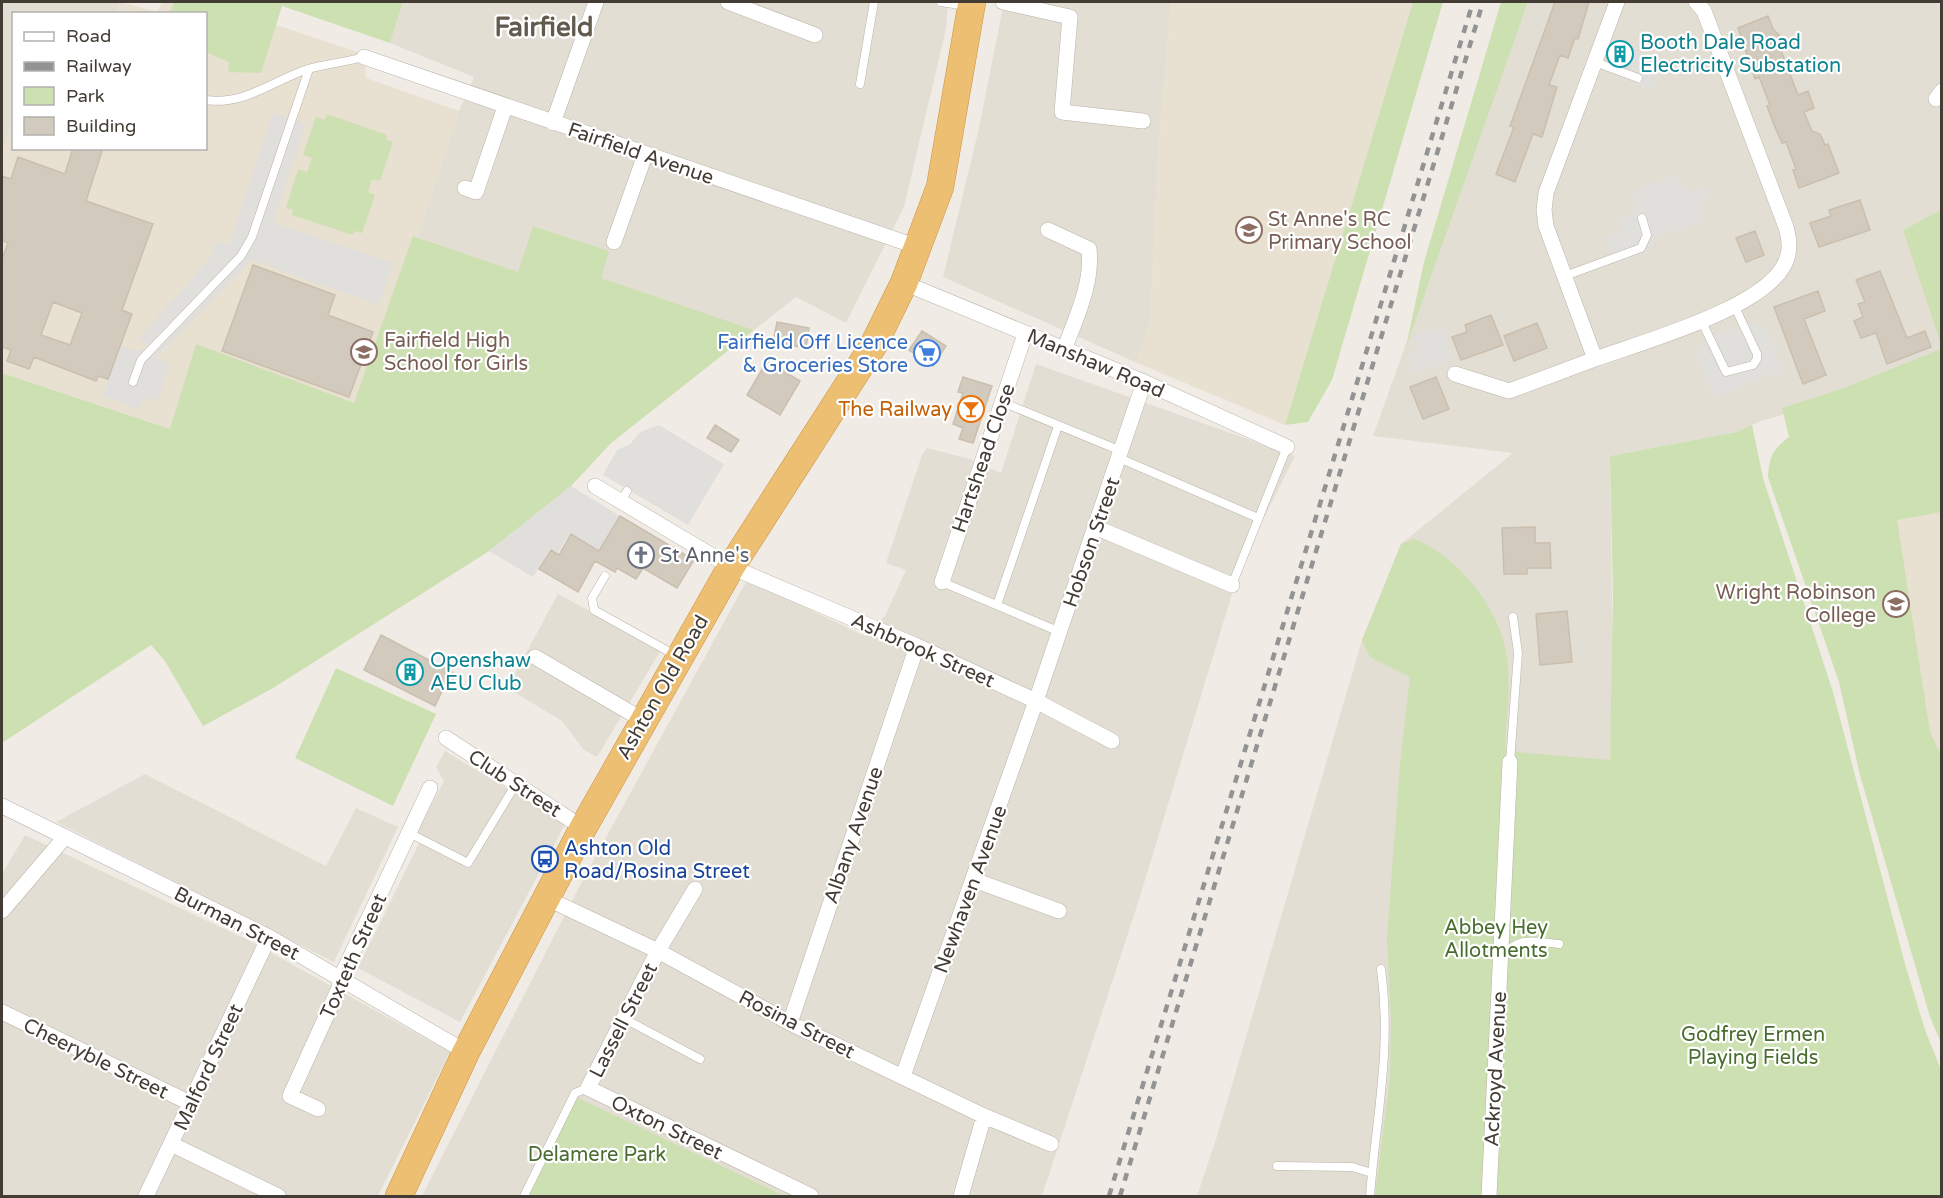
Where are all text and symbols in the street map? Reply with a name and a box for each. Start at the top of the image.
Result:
legend [12,12,207,150]
district label: Fairfield [494,12,594,43]
text: Road [66,25,111,47]
place label: Booth Dale Road Electricity Substation [1640,31,1841,78]
building icon: Booth Dale Road Electricity Substation [1605,39,1635,69]
text: Railway [66,55,132,77]
text: Park [66,85,105,107]
text: Building [66,115,136,137]
street label: Fairfield Avenue [564,118,717,190]
place label: St Anne's RC Primary School [1268,208,1412,255]
school or university icon: St Anne's RC Primary School [1234,215,1264,245]
street label: Manshaw Road [1023,324,1168,404]
place label: Fairfield High School for Girls [384,329,528,376]
place label: Fairfield Off Licence & Groceries Store [717,331,908,378]
school or university icon: Fairfield High School for Girls [349,337,379,367]
supermarket icon: Fairfield Off Licence & Groceries Store [912,338,942,368]
street label: Hartshead Close [947,381,1021,536]
bar icon: The Railway [956,394,986,424]
place label: The Railway [838,398,952,422]
street label: Hobson Street [1058,474,1126,610]
church icon: St Anne's [626,540,656,570]
place label: St Anne's [660,544,749,568]
place label: Wright Robinson College [1716,581,1876,628]
school or university icon: Wright Robinson College [1881,589,1911,619]
street label: Ashbrook Street [847,609,998,693]
street label: Ashton Old Road [612,611,714,764]
place label: Openshaw AEU Club [430,649,531,696]
building icon: Openshaw AEU Club [395,657,425,687]
street label: Club Street [463,745,566,823]
street label: Albany Avenue [819,764,889,907]
street label: Newhaven Avenue [929,802,1012,977]
place label: Ashton Old Road/Rosina Street [564,837,750,884]
bus stop icon: Ashton Old Road/Rosina Street [530,844,560,874]
street label: Burman Street [170,882,304,966]
street label: Toxteth Street [316,890,392,1023]
park label: Abbey Hey Allotments [1444,916,1548,963]
street label: Lassell Street [585,959,663,1082]
street label: Rosina Street [735,985,859,1065]
street label: Ackroyd Avenue [1480,991,1512,1147]
street label: Malford Street [169,1000,249,1135]
street label: Cheeryble Street [19,1013,172,1105]
park label: Godfrey Ermen Playing Fields [1681,1023,1825,1070]
street label: Oxton Street [607,1091,727,1165]
park label: Delamere Park [528,1143,666,1167]

